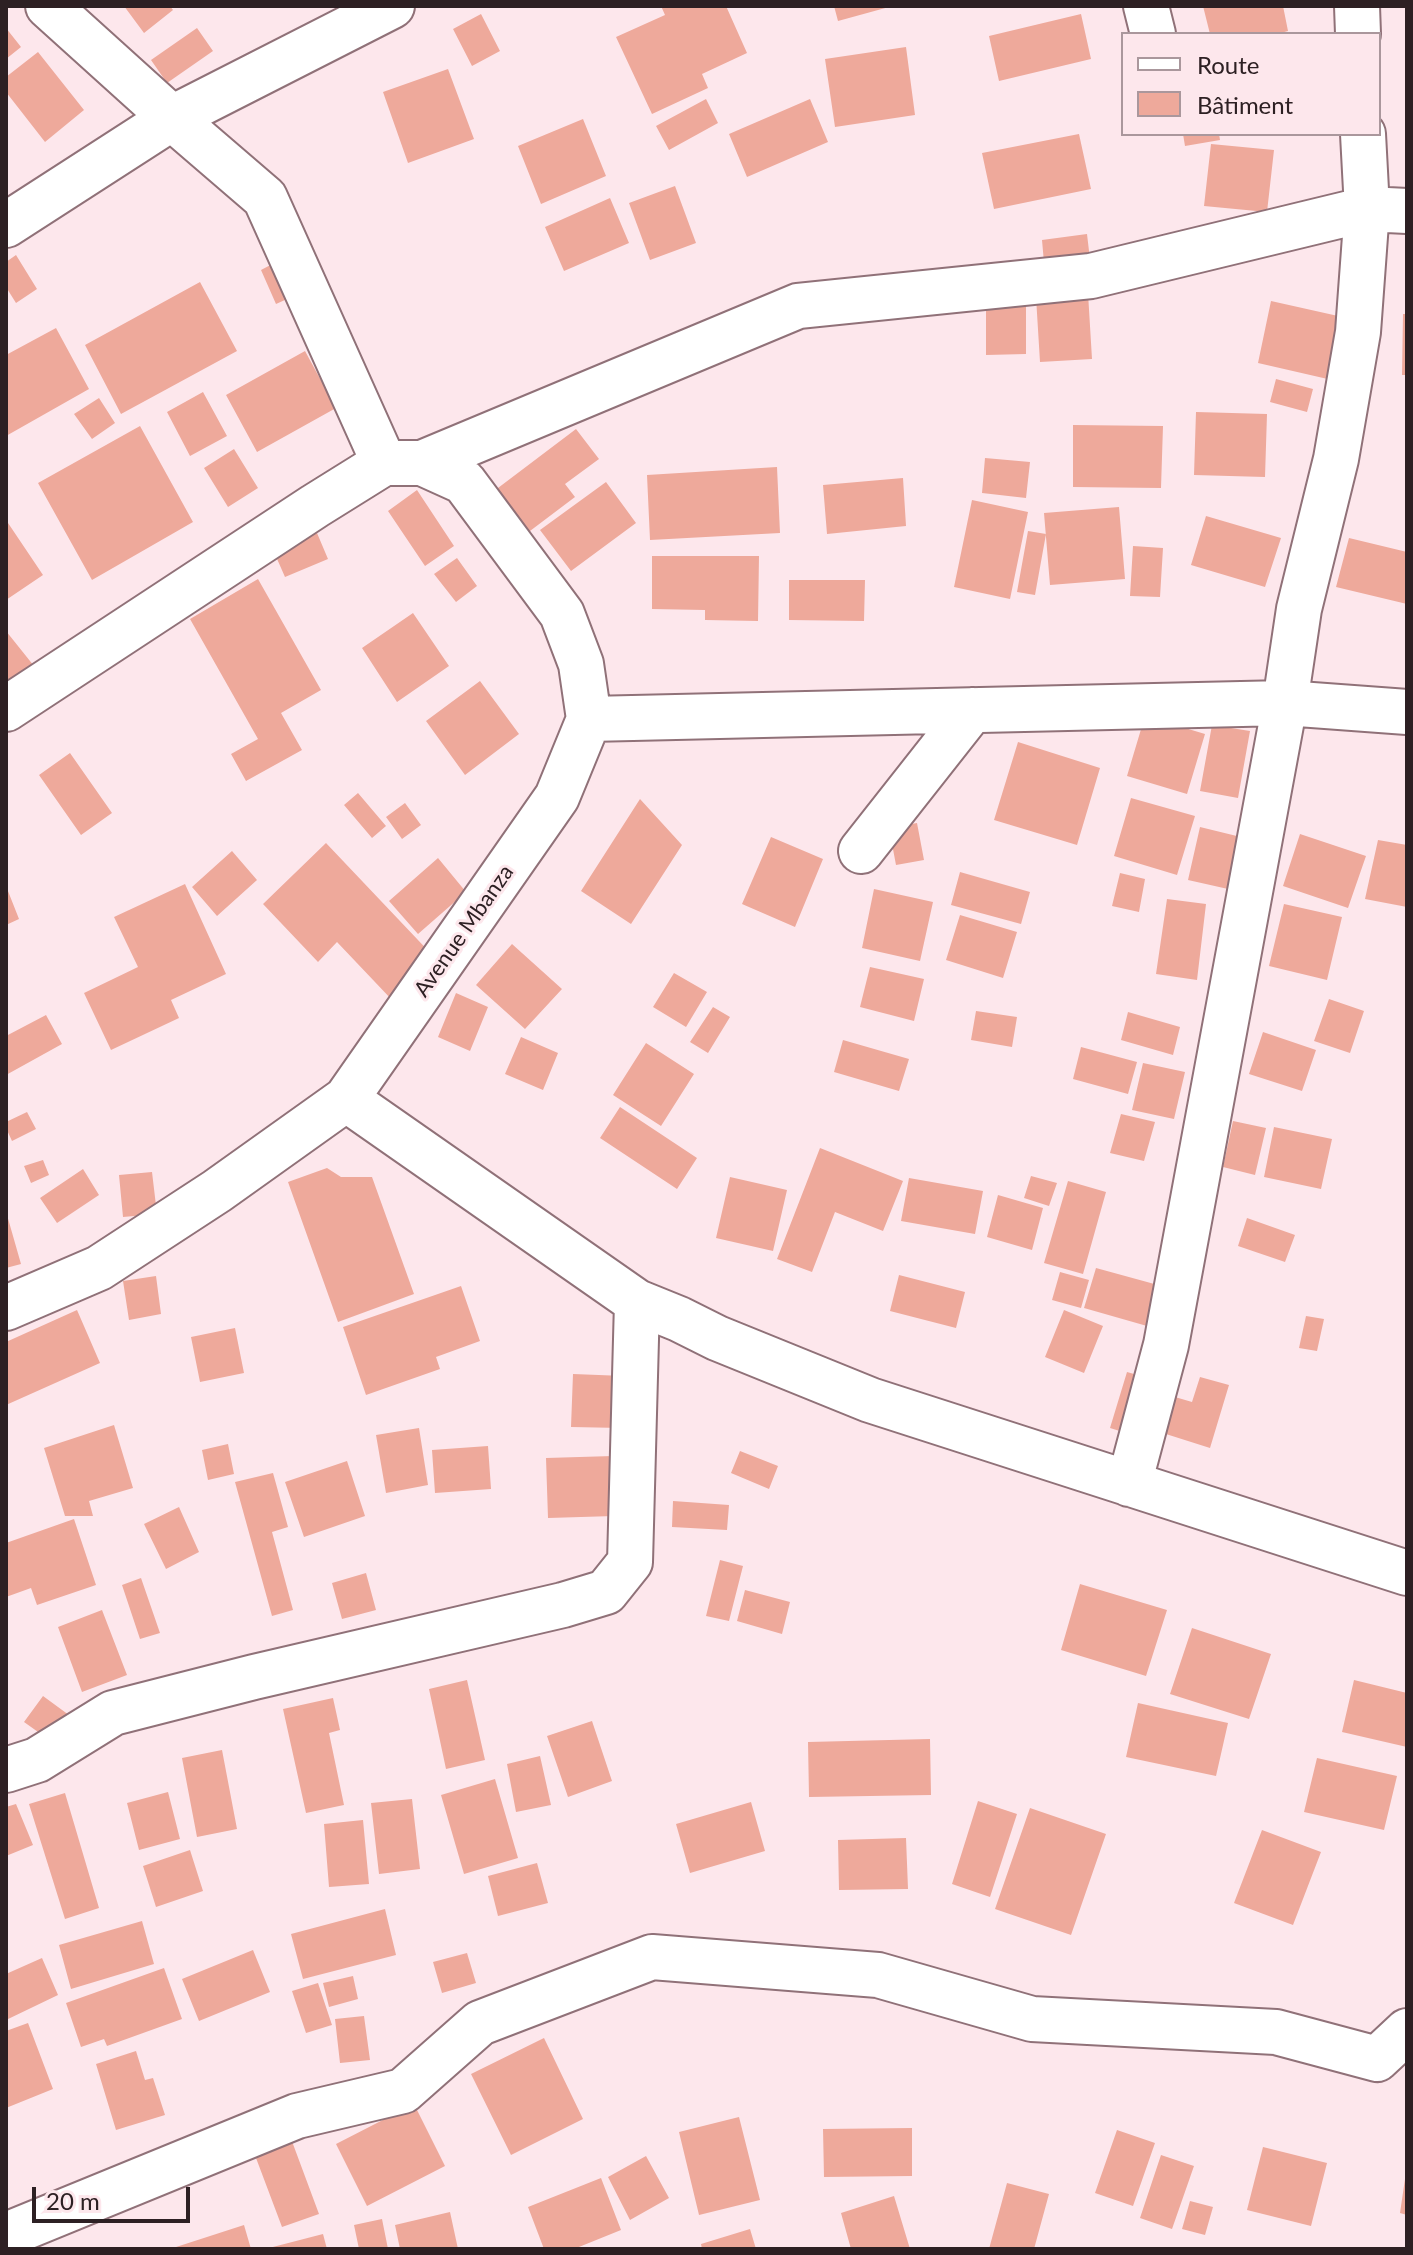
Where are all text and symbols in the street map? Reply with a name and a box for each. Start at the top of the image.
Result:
legend [1121,32,1381,136]
text: Route [1197,50,1259,79]
text: Bâtiment [1197,90,1293,119]
street label: Avenue Mbanza [409,860,519,1002]
scale bar [36,2171,194,2221]
text: 20 m [46,2186,100,2215]

